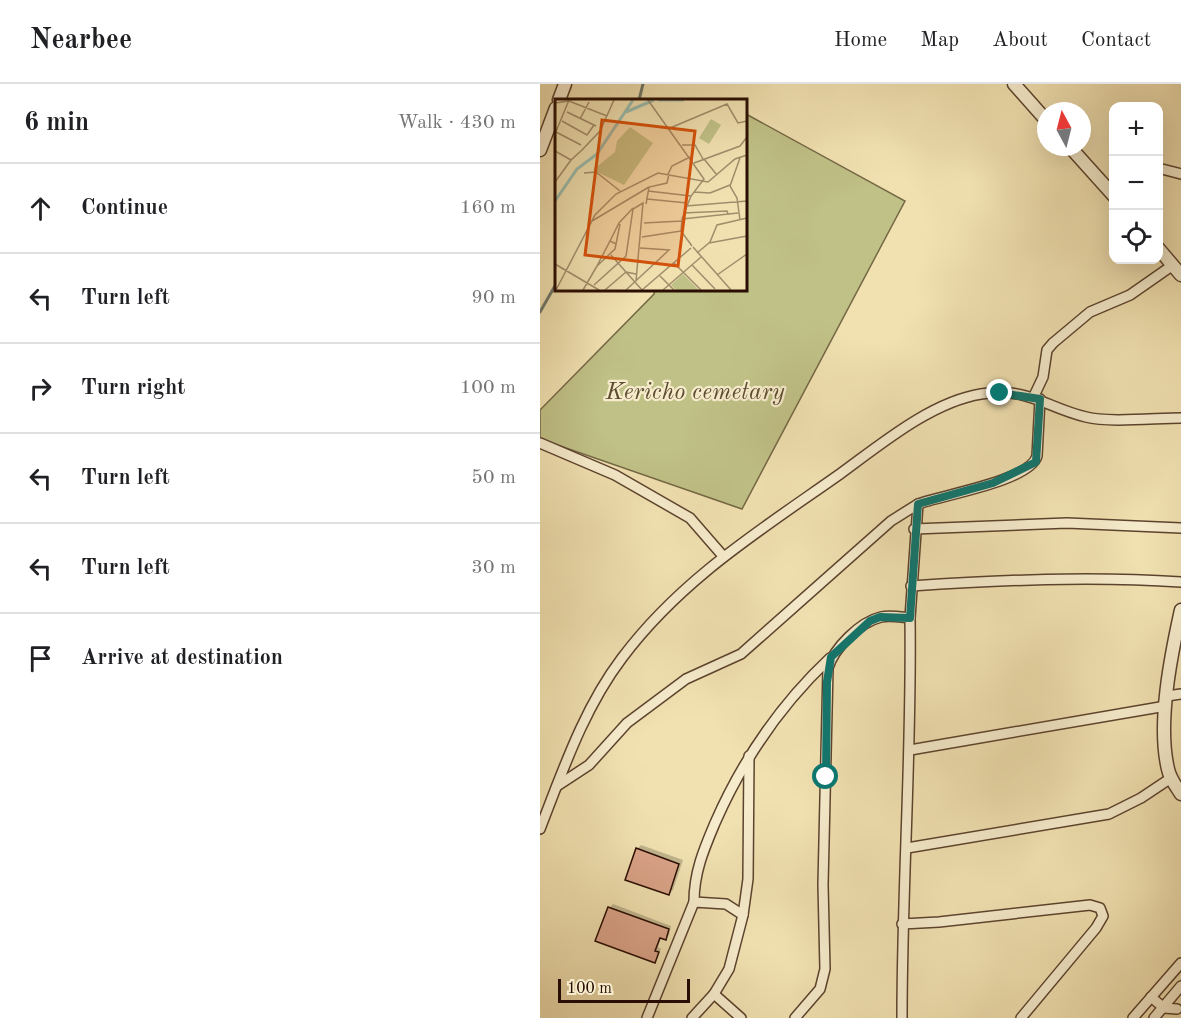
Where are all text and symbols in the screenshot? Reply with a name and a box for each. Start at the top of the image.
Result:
text: Nearbee [30,27,132,55]
text: Home [834,30,887,51]
text: Map [920,30,959,51]
text: About [992,30,1048,51]
text: Contact [1081,30,1151,51]
inset map [555,99,747,291]
north arrow [1037,102,1091,156]
map controls [1109,102,1163,264]
button: + [1109,102,1163,156]
text: 6 min [24,110,89,136]
text: Walk · 430 m [397,113,516,133]
button: − [1109,156,1163,210]
icon: ahead [24,192,57,225]
text: Continue [81,197,168,219]
text: 160 m [460,198,516,218]
button: locate [1109,210,1163,264]
icon: left [24,282,57,315]
text: Turn left [81,287,170,309]
text: 90 m [471,288,516,308]
icon: right [24,372,57,405]
text: Turn right [81,377,185,399]
text: 100 m [460,378,516,398]
route end [986,379,1012,405]
park label: Kericho cemetary [605,381,785,405]
icon: left [24,462,57,495]
text: Turn left [81,467,170,489]
text: 50 m [471,468,516,488]
icon: left [24,552,57,585]
text: Turn left [81,557,170,579]
text: 30 m [471,558,516,578]
icon: arrive [24,642,57,675]
text: Arrive at destination [81,647,283,669]
route start [812,763,838,789]
scale bar [558,976,690,1004]
text: 100 m [567,981,612,997]

